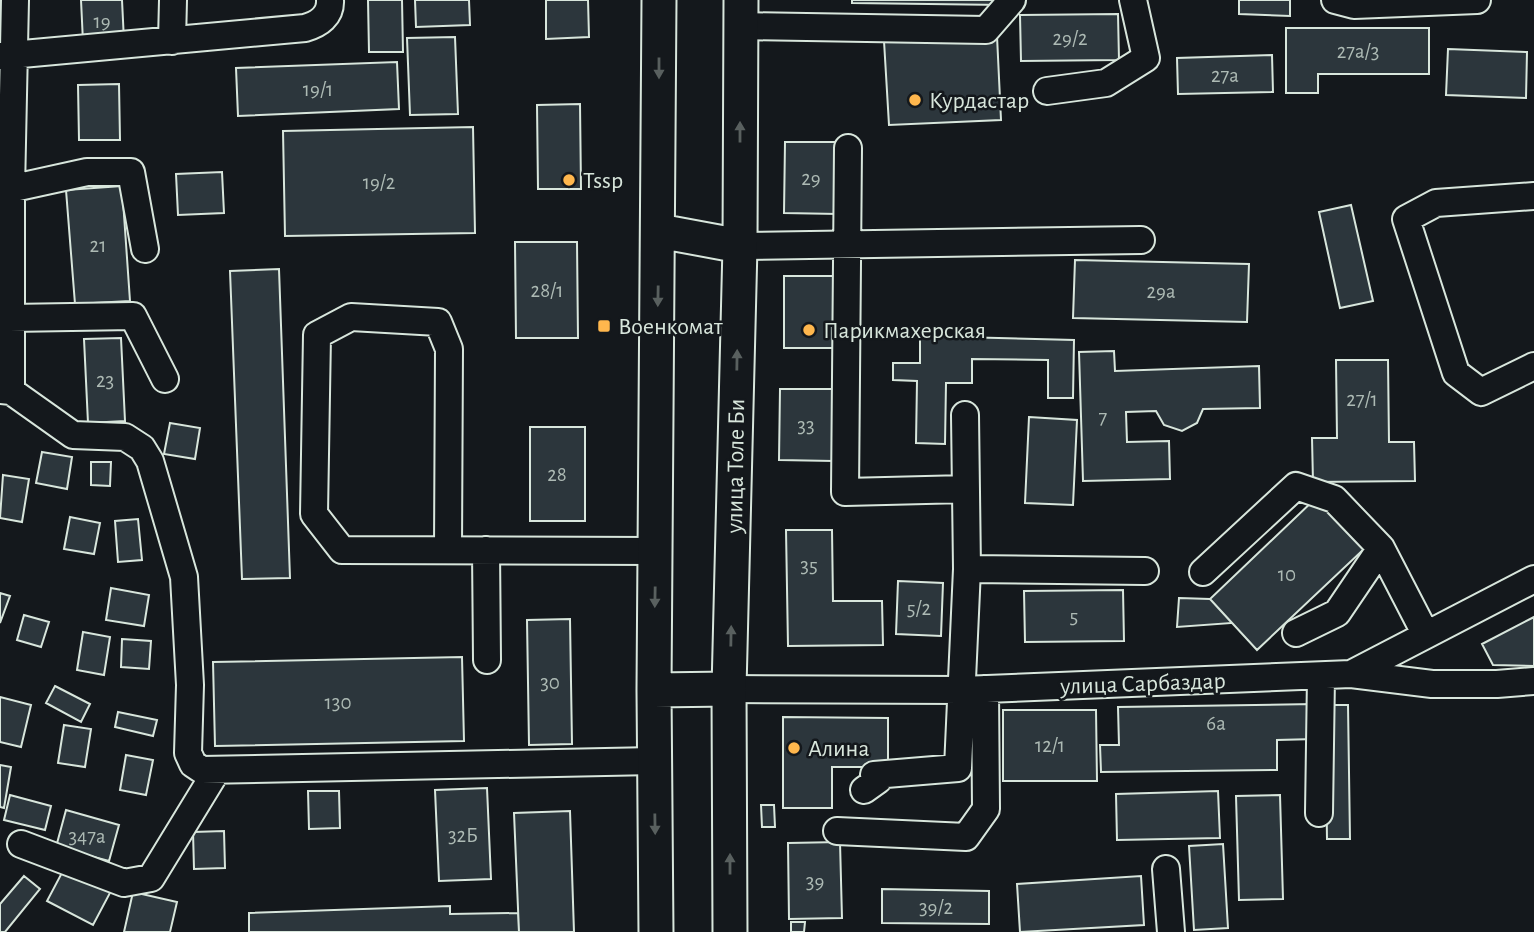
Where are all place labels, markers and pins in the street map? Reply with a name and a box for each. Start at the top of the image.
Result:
place label: Курдастар [929,89,1029,113]
marker: Курдастар [907,92,923,108]
place label: Tssp [583,169,623,193]
marker: Tssp [561,172,577,188]
place label: Военкомат [618,315,723,339]
marker: Военкомат [596,318,612,334]
place label: Парикмахерская [823,319,986,343]
marker: Парикмахерская [801,322,817,338]
place label: Алина [808,737,869,761]
marker: Алина [786,740,802,756]

